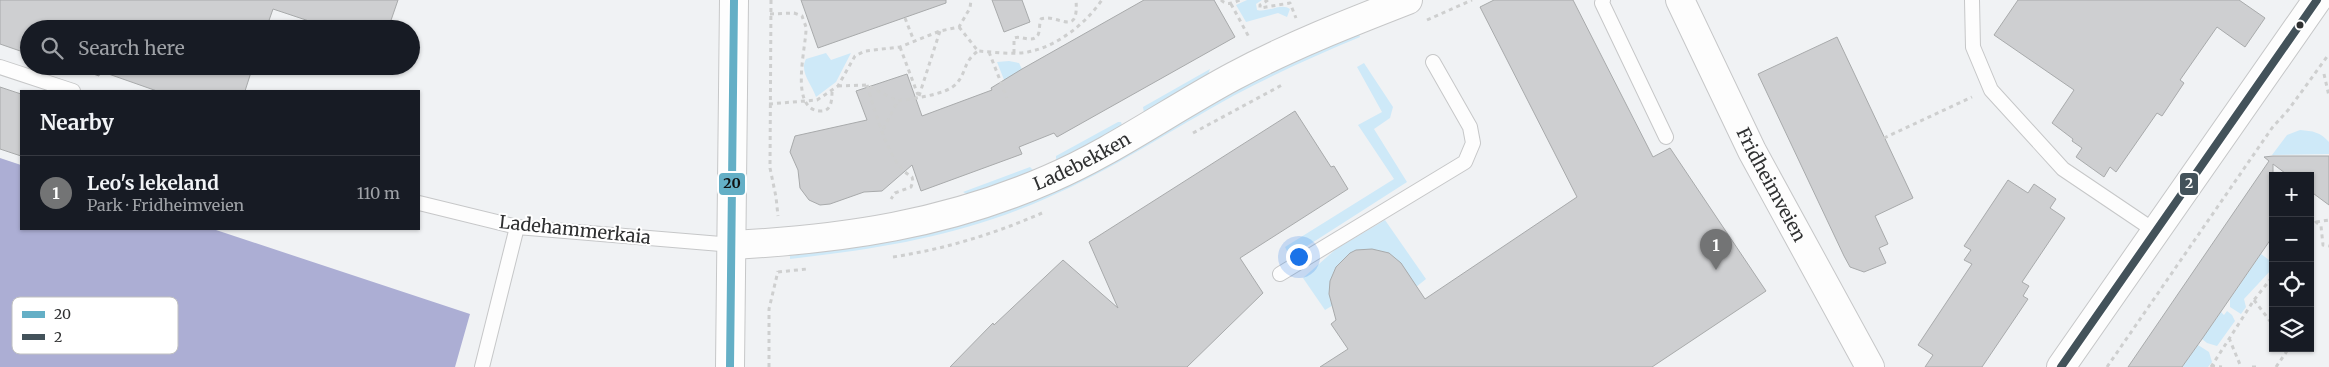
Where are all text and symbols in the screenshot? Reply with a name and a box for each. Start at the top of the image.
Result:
search box [20,20,420,75]
unlabelled marker [2295,20,2305,30]
icon: search [38,34,66,62]
text: Search here [78,36,185,60]
text: Nearby [40,109,114,136]
street label: Fridheimveien [1732,124,1811,246]
street label: Ladebekken [1030,127,1135,195]
text: Leo's lekeland [87,171,219,195]
line badge: 20 [718,172,746,196]
line badge: 2 [2179,172,2199,196]
map controls [2269,172,2314,352]
button: + [2269,172,2314,217]
text: 20 [723,174,741,192]
text: 2 [2185,174,2193,192]
text: 1 [52,183,60,203]
text: 110 m [357,183,400,203]
text: Park · Fridheimveien [87,195,244,215]
street label: Ladehammerkaia [498,210,652,249]
button: − [2269,217,2314,262]
pin: 1 [1700,229,1732,270]
your location [1286,244,1312,270]
button: locate [2269,262,2314,307]
legend [12,297,178,354]
text: 20 [54,305,71,323]
button: layers [2269,307,2314,352]
text: 2 [54,328,62,346]

